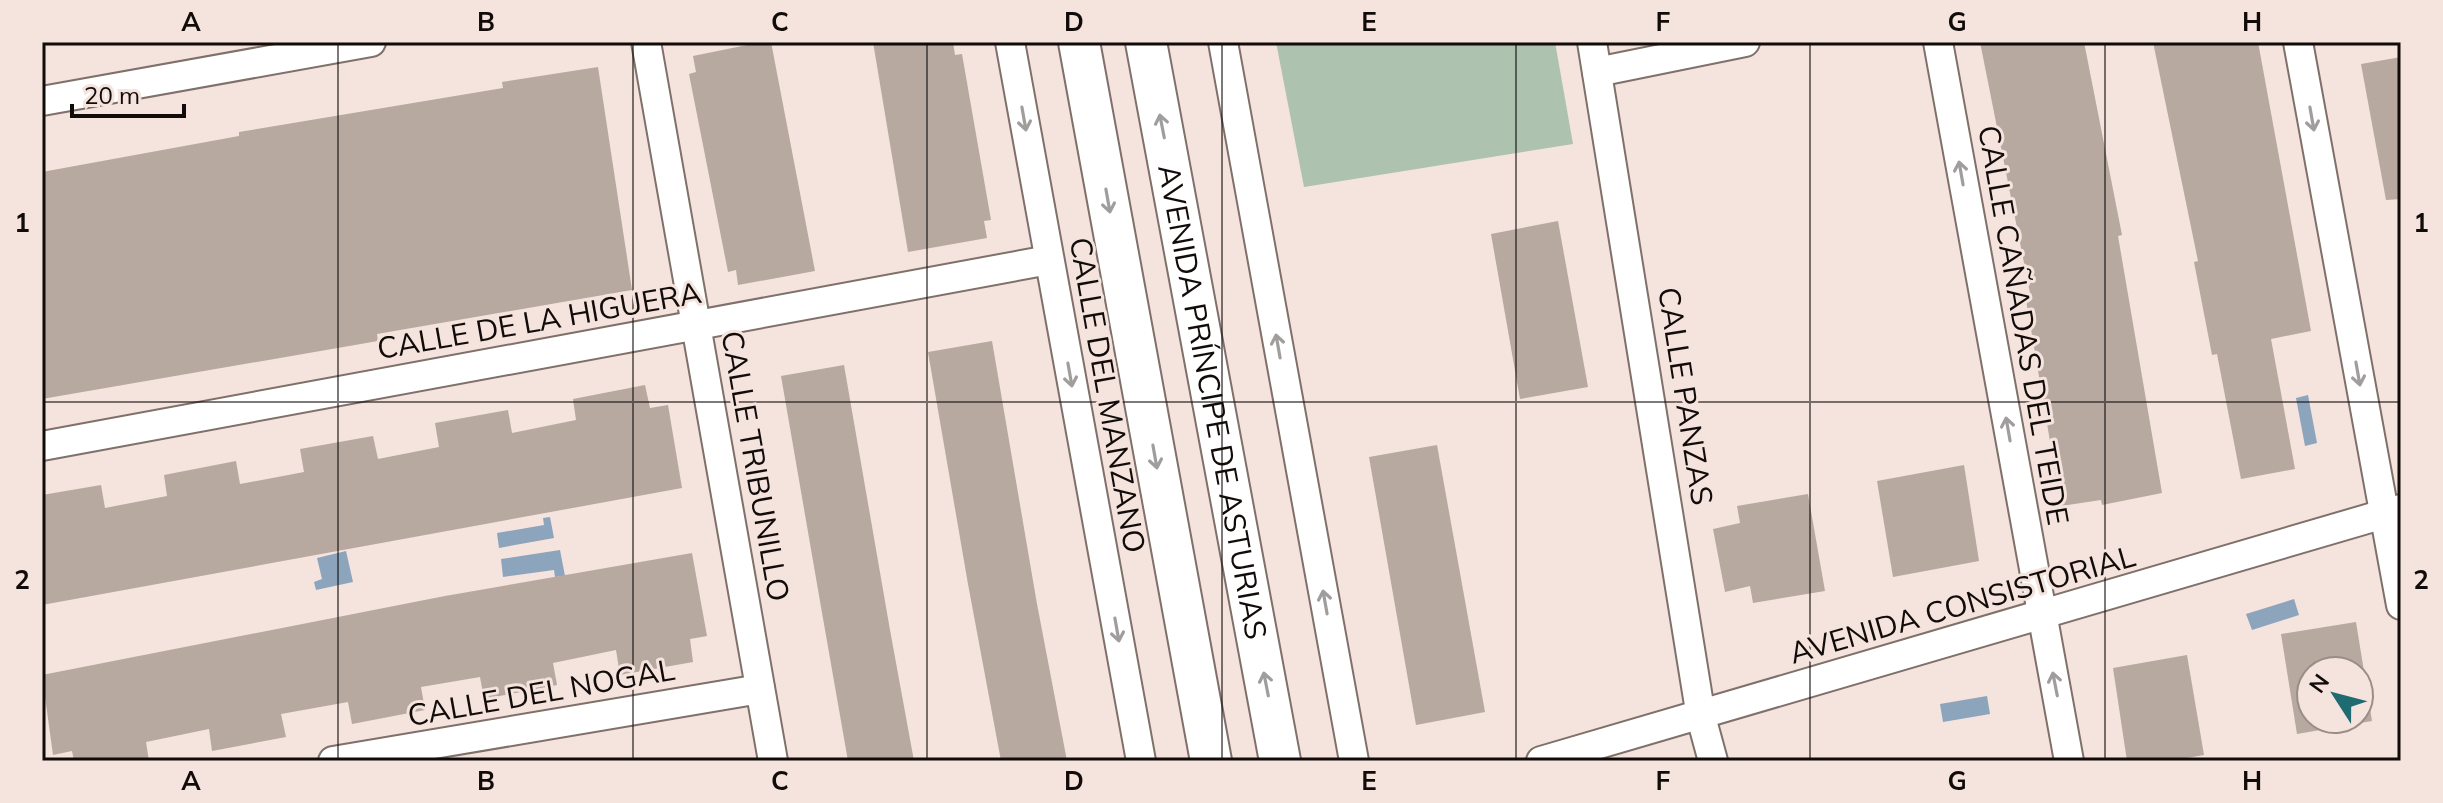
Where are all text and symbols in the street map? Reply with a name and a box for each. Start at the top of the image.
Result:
text: A [181,5,201,38]
text: B [477,5,495,38]
text: C [771,5,789,38]
text: D [1064,5,1084,38]
text: E [1361,5,1377,38]
text: F [1656,5,1671,38]
text: G [1947,5,1967,38]
text: H [2242,5,2262,38]
scale bar [72,68,184,118]
text: 20 m [84,80,140,110]
one-way arrow [1017,106,1032,131]
one-way arrow [2305,106,2320,131]
one-way arrow [1153,114,1168,139]
street label: CALLE CAÑADAS DEL TEIDE [1970,122,2078,528]
street label: AVENIDA PRÍNCIPE DE ASTURIAS [1150,161,1276,642]
one-way arrow [1953,161,1968,186]
one-way arrow [1102,188,1117,214]
text: 1 [14,206,30,239]
text: 1 [2413,206,2429,239]
street label: CALLE DEL MANZANO [1062,234,1154,556]
street label: CALLE DE LA HIGUERA [374,273,704,367]
street label: CALLE PANZAS [1650,284,1722,508]
street label: CALLE TRIBUNILLO [713,328,799,604]
one-way arrow [1270,334,1285,359]
one-way arrow [1064,361,1079,387]
one-way arrow [2352,361,2367,387]
one-way arrow [1999,416,2014,442]
one-way arrow [1149,444,1164,469]
street label: AVENIDA CONSISTORIAL [1785,536,2139,672]
text: 2 [14,563,30,596]
text: 2 [2413,563,2429,596]
one-way arrow [1317,589,1332,615]
one-way arrow [1110,617,1125,643]
street label: CALLE DEL NOGAL [405,650,677,734]
north arrow [2295,655,2375,735]
text: N [2303,668,2335,698]
one-way arrow [1258,672,1273,698]
one-way arrow [2047,672,2062,698]
text: A [181,764,201,797]
text: B [477,764,495,797]
text: C [771,764,789,797]
text: D [1064,764,1084,797]
text: E [1361,764,1377,797]
text: F [1656,764,1671,797]
text: G [1947,764,1967,797]
text: H [2242,764,2262,797]

